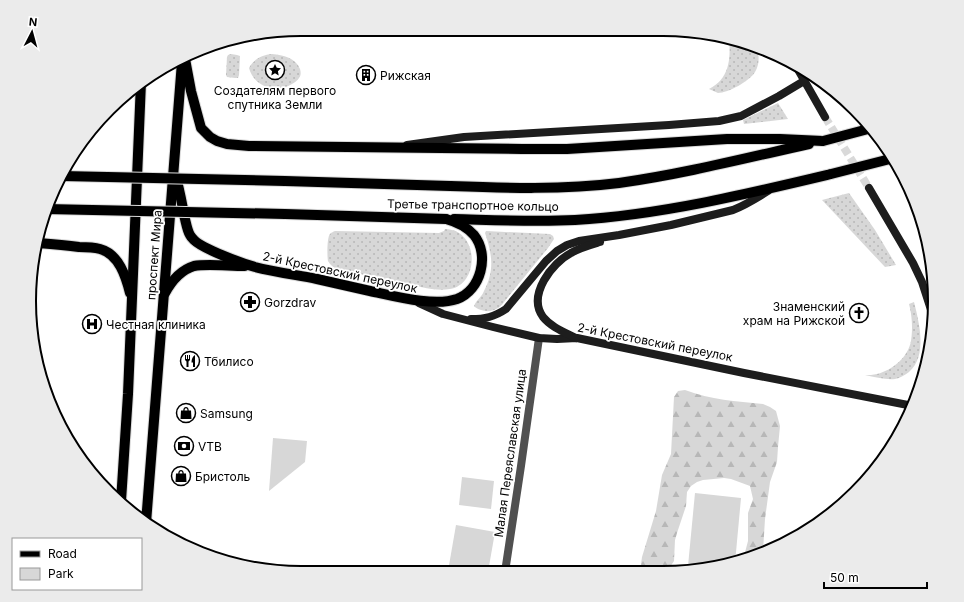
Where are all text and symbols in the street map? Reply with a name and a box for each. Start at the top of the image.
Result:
north arrow [12,12,52,52]
text: N [28,15,38,29]
place icon: Создателям первого спутника Земли [264,59,286,81]
building icon: Рижская [355,64,377,86]
place label: Рижская [380,68,431,83]
place label: Создателям первого спутника Земли [214,83,336,112]
street label: Третье транспортное кольцо [387,196,559,214]
street label: проспект Мира [143,210,165,300]
street label: 2-й Крестовский переулок [261,248,419,296]
pharmacy icon: Gorzdrav [239,291,261,313]
place label: Gorzdrav [264,295,317,310]
place label: Знаменский храм на Рижской [743,299,845,328]
church icon: Знаменский храм на Рижской [848,302,870,324]
hospital icon: Честная клиника [81,313,103,335]
place label: Честная клиника [106,317,206,332]
street label: 2-й Крестовский переулок [576,320,734,365]
restaurant icon: Тбилисо [179,350,201,372]
place label: Тбилисо [204,354,254,369]
street label: Малая Переяславская улица [491,368,529,538]
shop icon: Samsung [175,402,197,424]
place label: Samsung [200,406,253,421]
bank icon: VTB [173,435,195,457]
place label: VTB [198,439,222,454]
shop icon: Бристоль [170,465,192,487]
place label: Бристоль [195,469,251,484]
legend [12,538,142,590]
text: Road [48,546,77,561]
scale bar [824,564,927,590]
text: Park [48,566,74,581]
text: 50 m [830,570,859,585]

